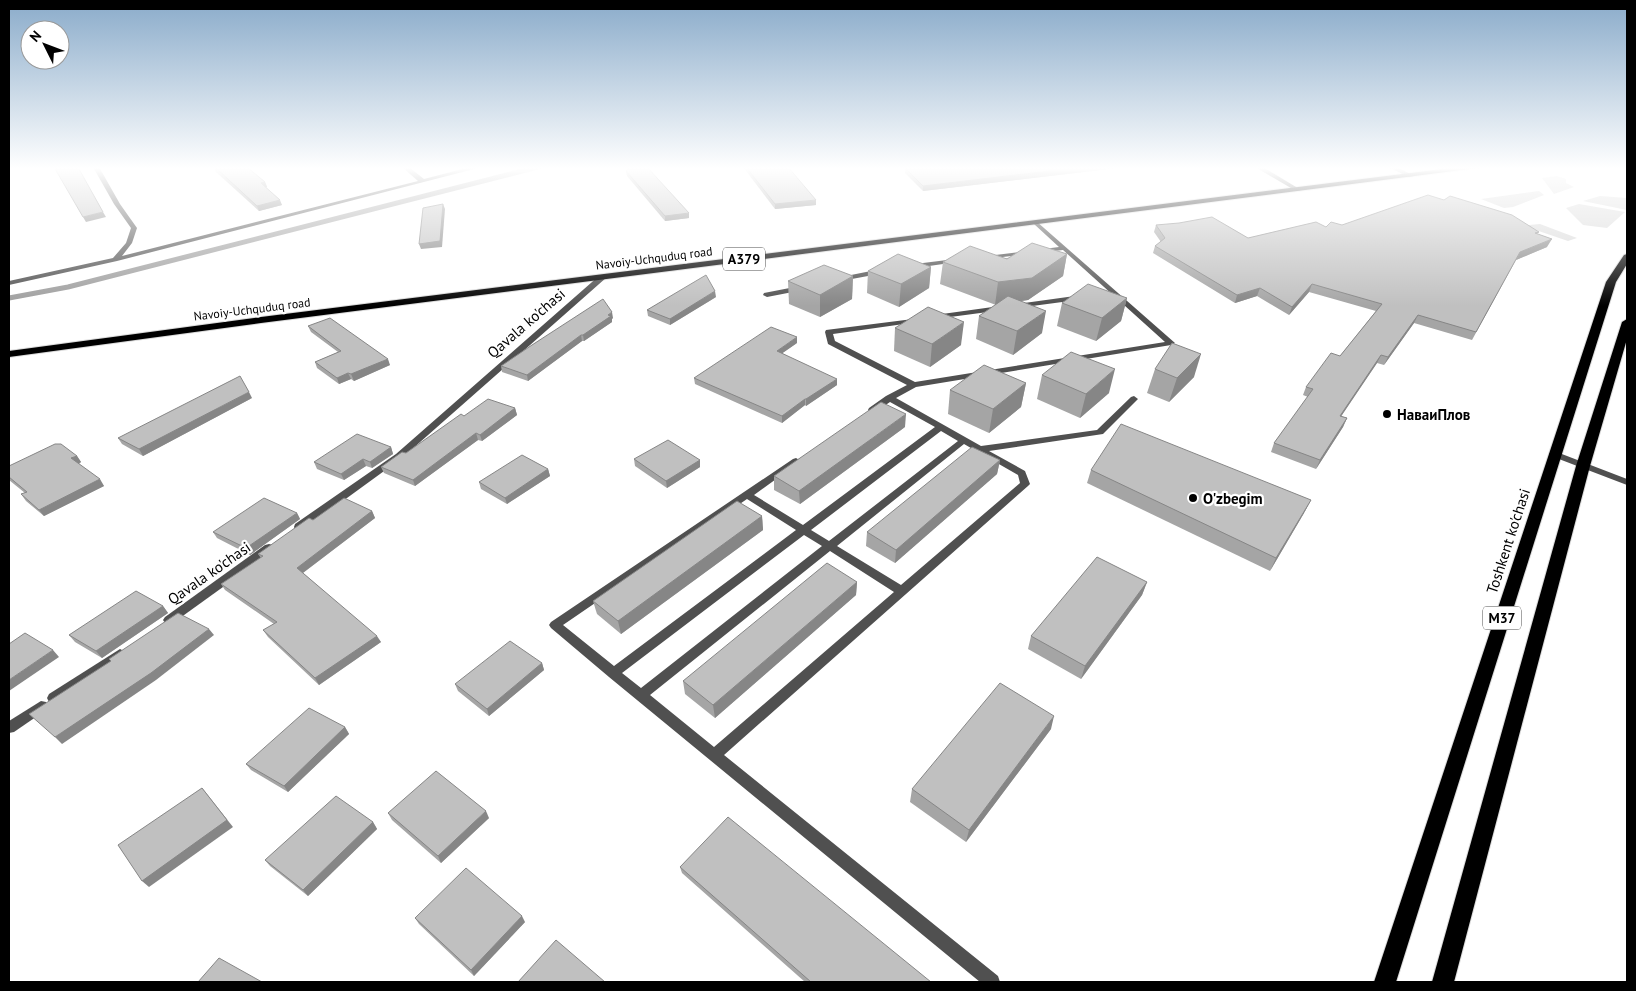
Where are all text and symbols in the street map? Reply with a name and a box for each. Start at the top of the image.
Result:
north arrow [20,20,70,70]
text: N [26,27,45,46]
street label: Navoiy-Uchquduq road [595,243,713,273]
road number: A379 [723,248,765,270]
street label: Qavala ko'chasi [483,284,569,362]
street label: Navoiy-Uchquduq road [193,294,311,324]
place label: НаваиПлов [1397,405,1471,424]
marker: НаваиПлов [1381,408,1393,420]
street label: Toshkent ko'chasi [1482,486,1534,596]
place label: O'zbegim [1203,489,1263,508]
marker: O'zbegim [1187,492,1199,504]
street label: Qavala ko'chasi [164,537,254,609]
road number: M37 [1483,606,1521,630]

